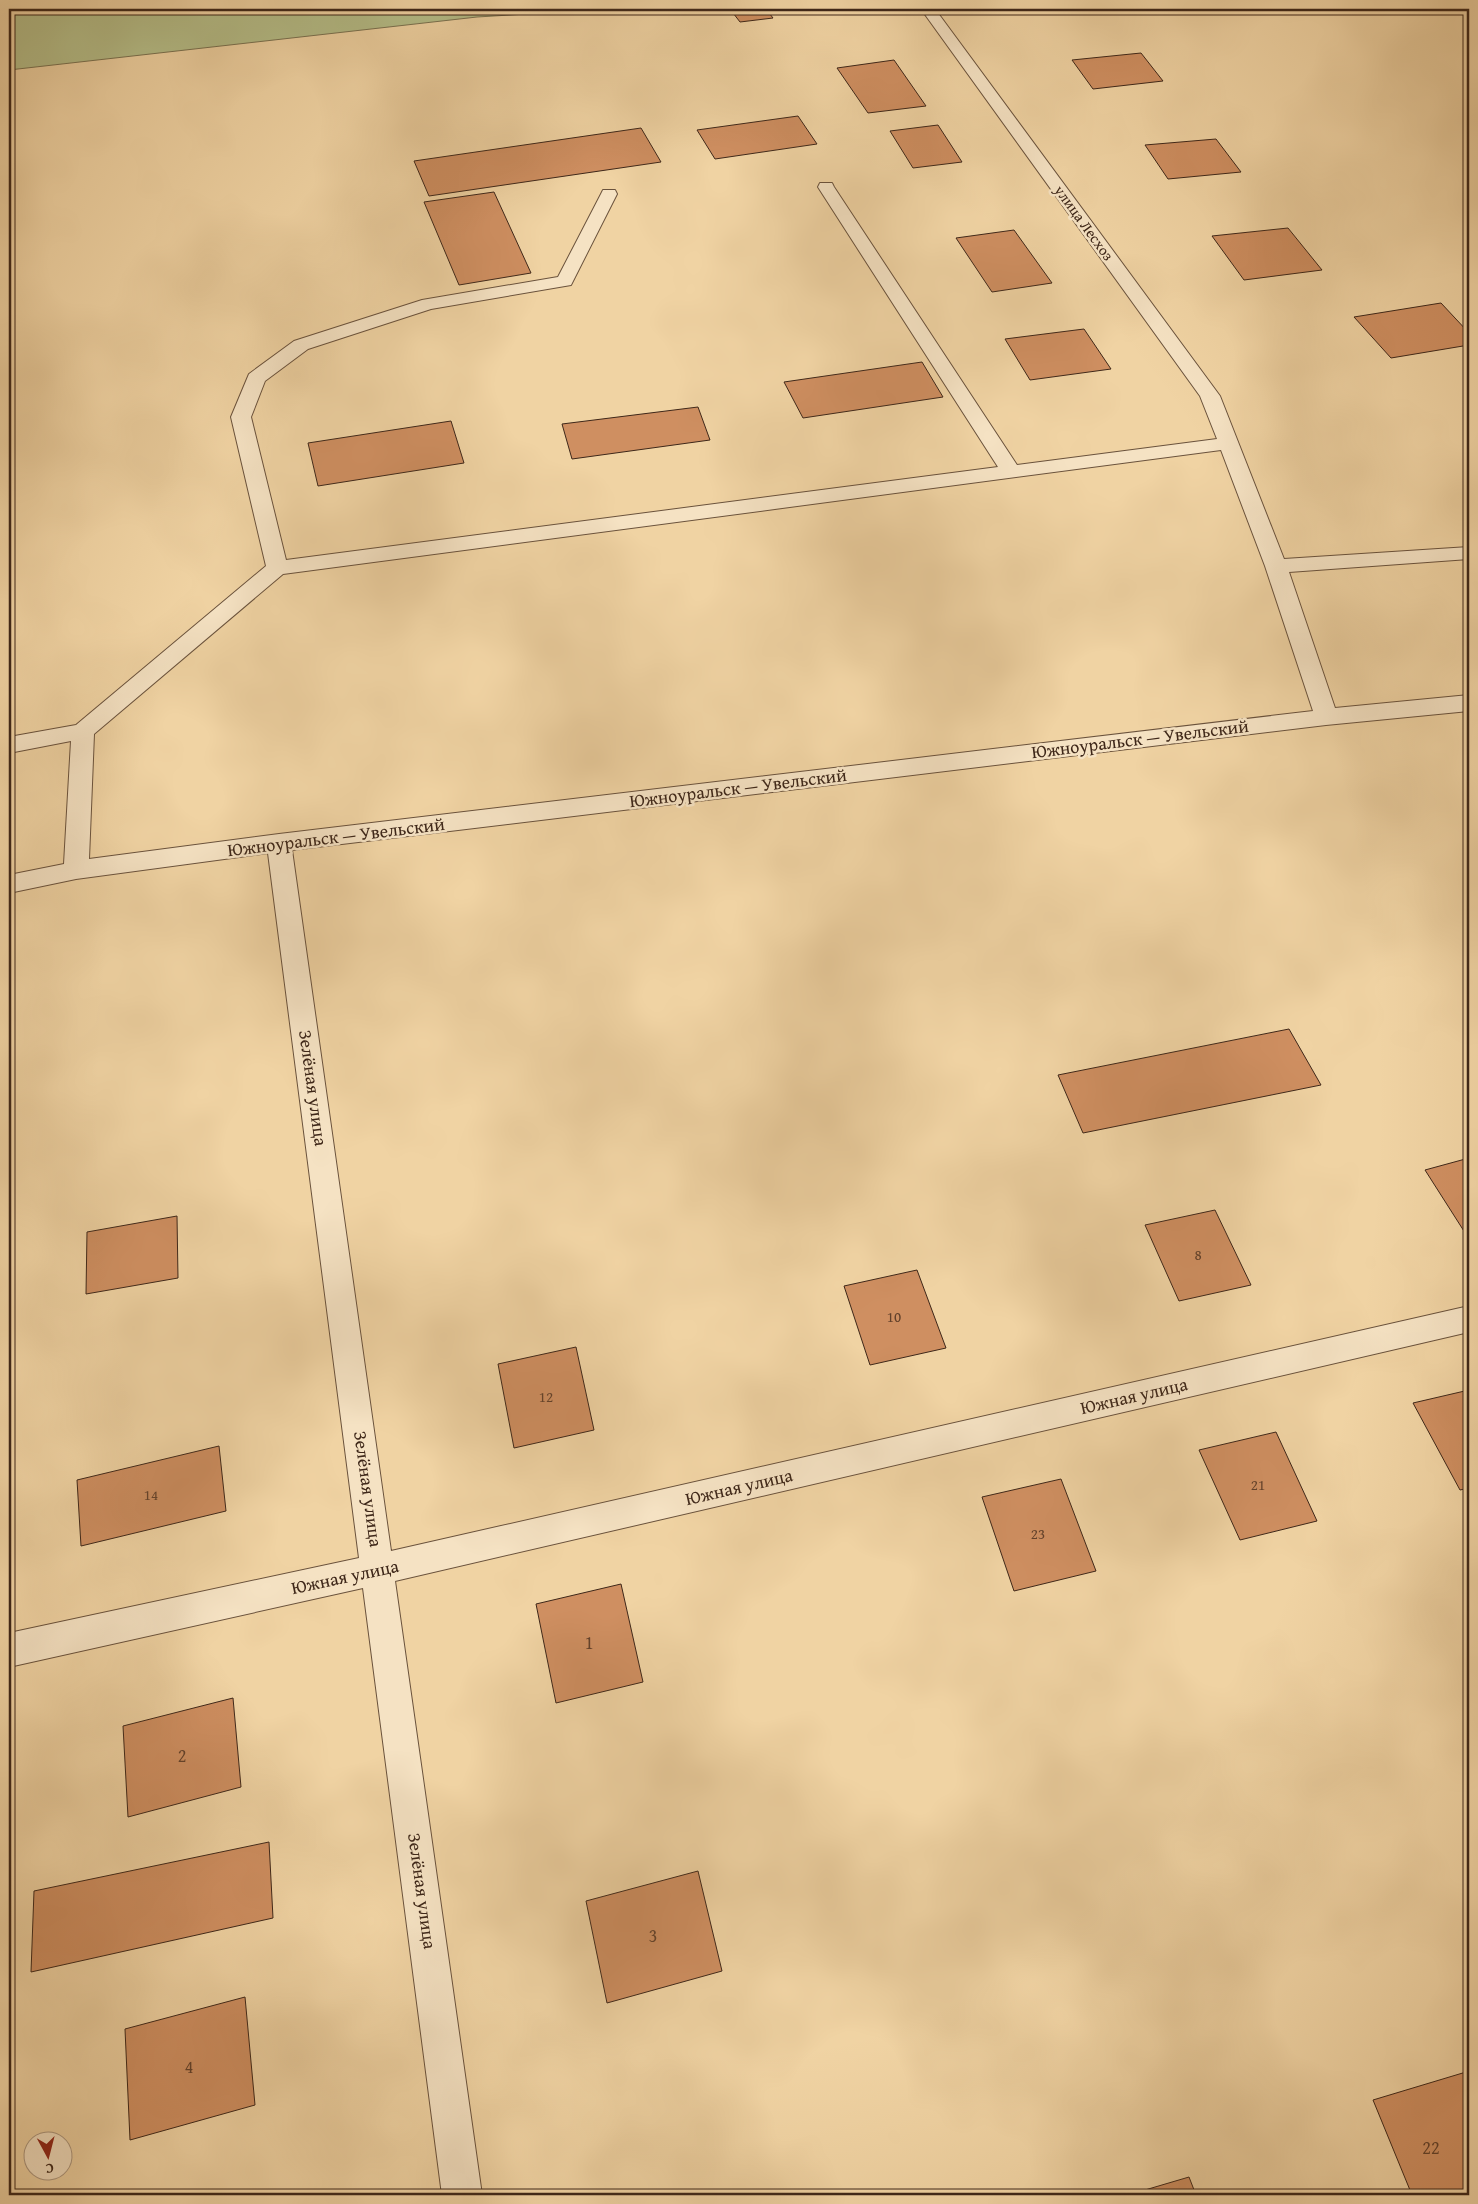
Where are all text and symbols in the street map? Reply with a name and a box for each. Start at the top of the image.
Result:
street label: улица Лесхоз [1049,180,1119,265]
street label: Южноуральск — Увельский [1030,712,1250,765]
street label: Южноуральск — Увельский [628,761,848,814]
street label: Южноуральск — Увельский [226,810,446,863]
street label: Зелёная улица [292,1028,335,1148]
house number: 8 [1194,1244,1202,1265]
house number: 10 [887,1306,901,1327]
street label: Южная улица [1078,1370,1191,1421]
house number: 12 [539,1386,553,1407]
street label: Зелёная улица [347,1429,390,1549]
street label: Южная улица [683,1461,796,1512]
house number: 21 [1251,1474,1265,1495]
house number: 14 [144,1484,158,1505]
house number: 23 [1031,1523,1045,1544]
street label: Южная улица [289,1552,402,1601]
house number: 1 [585,1629,593,1656]
house number: 2 [178,1742,186,1769]
street label: Зелёная улица [401,1831,444,1951]
house number: 3 [649,1922,657,1949]
house number: 4 [185,2053,193,2080]
north arrow [22,2132,72,2182]
house number: 22 [1422,2134,1440,2161]
text: С [44,2158,55,2179]

